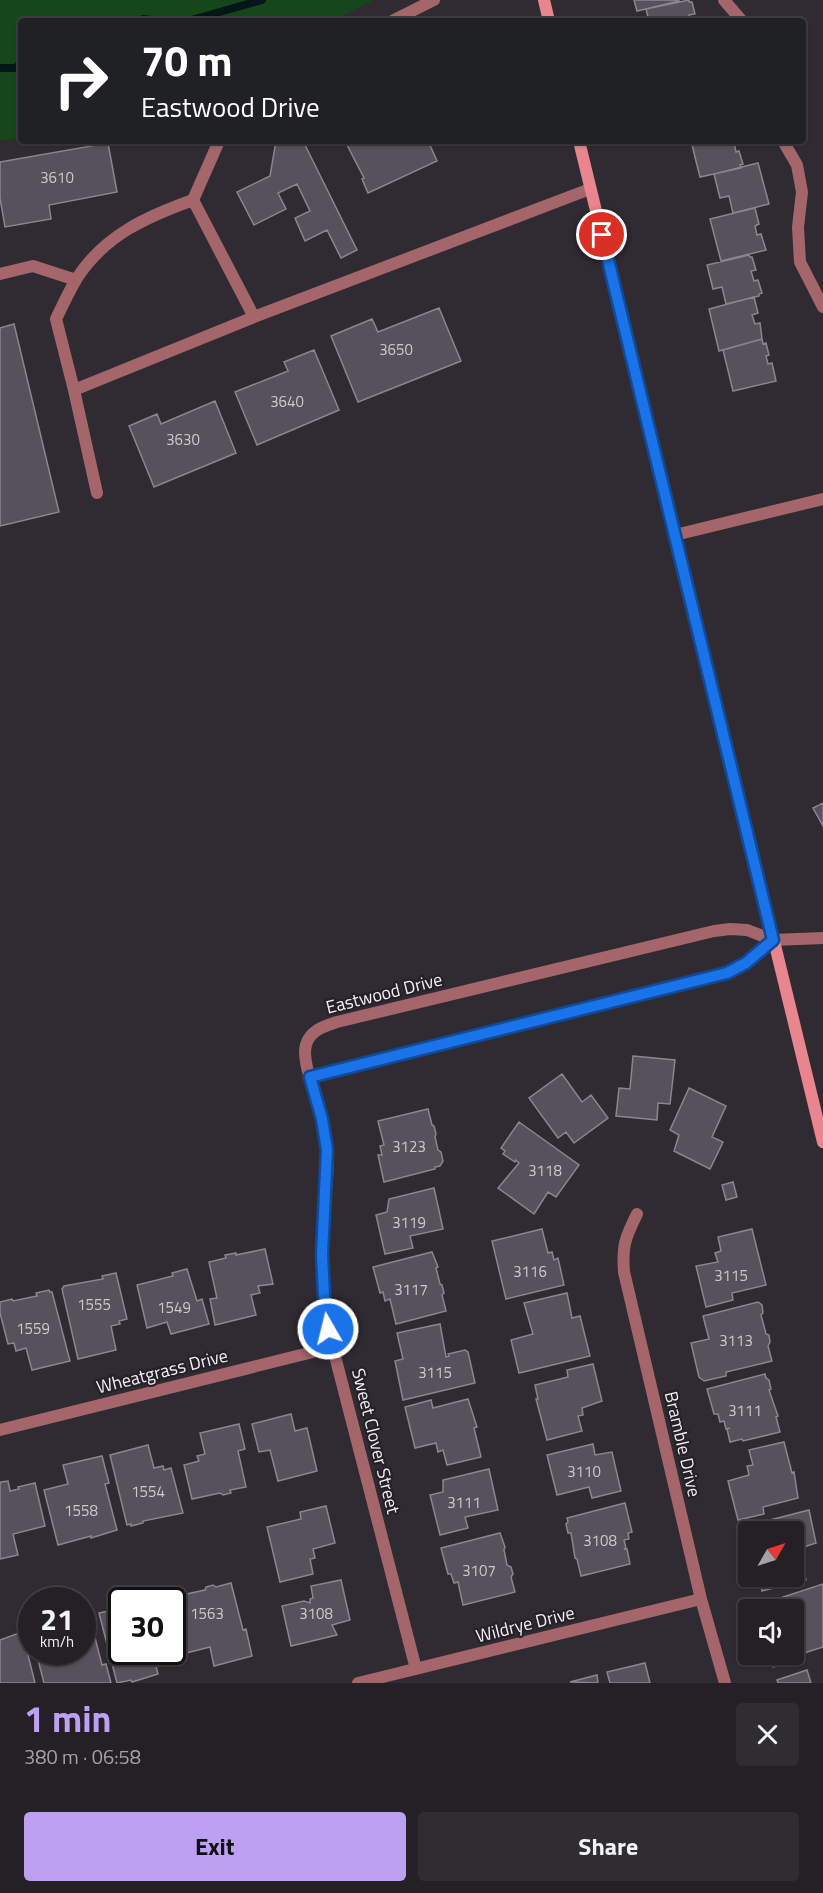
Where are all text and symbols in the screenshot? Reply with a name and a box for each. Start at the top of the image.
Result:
text: 70 m [141,28,233,92]
icon: right [42,42,120,120]
text: Eastwood Drive [141,86,320,127]
house number: 3610 [40,166,74,189]
pin [576,209,627,260]
icon: arrive [585,218,618,251]
house number: 3650 [379,338,413,361]
house number: 3640 [270,390,304,413]
house number: 3630 [166,428,200,451]
street label: Eastwood Drive [323,965,445,1021]
house number: 3123 [392,1135,426,1158]
house number: 3118 [528,1159,562,1182]
house number: 3119 [392,1211,426,1234]
house number: 3116 [513,1260,547,1283]
house number: 3115 [714,1264,748,1287]
house number: 3117 [394,1278,428,1301]
house number: 1555 [77,1293,111,1316]
house number: 1549 [157,1296,191,1319]
position arrow [296,1297,360,1361]
house number: 1559 [16,1317,50,1340]
house number: 3113 [719,1329,753,1352]
street label: Wheatgrass Drive [93,1342,231,1400]
house number: 3115 [418,1361,452,1384]
street label: Sweet Clover Street [345,1365,407,1517]
street label: Bramble Drive [658,1389,708,1499]
house number: 3111 [728,1399,762,1422]
house number: 3110 [567,1460,601,1483]
house number: 1554 [131,1480,165,1503]
house number: 3111 [447,1491,481,1514]
house number: 1558 [64,1499,98,1522]
north arrow [738,1521,804,1587]
map controls [738,1521,804,1665]
house number: 3108 [583,1529,617,1552]
house number: 3107 [462,1559,496,1582]
speed limit sign: 30 [108,1587,186,1665]
text: 21 [40,1596,74,1642]
street label: Wildrye Drive [473,1599,577,1649]
button: sound [738,1599,804,1665]
house number: 1563 [190,1602,224,1625]
house number: 3108 [299,1602,333,1625]
text: km/h [40,1630,74,1653]
text: 1 min [24,1691,111,1746]
button: close [736,1703,799,1766]
text: 380 m · 06:58 [24,1741,141,1772]
button: Exit [24,1812,406,1881]
button: Share [418,1812,799,1881]

